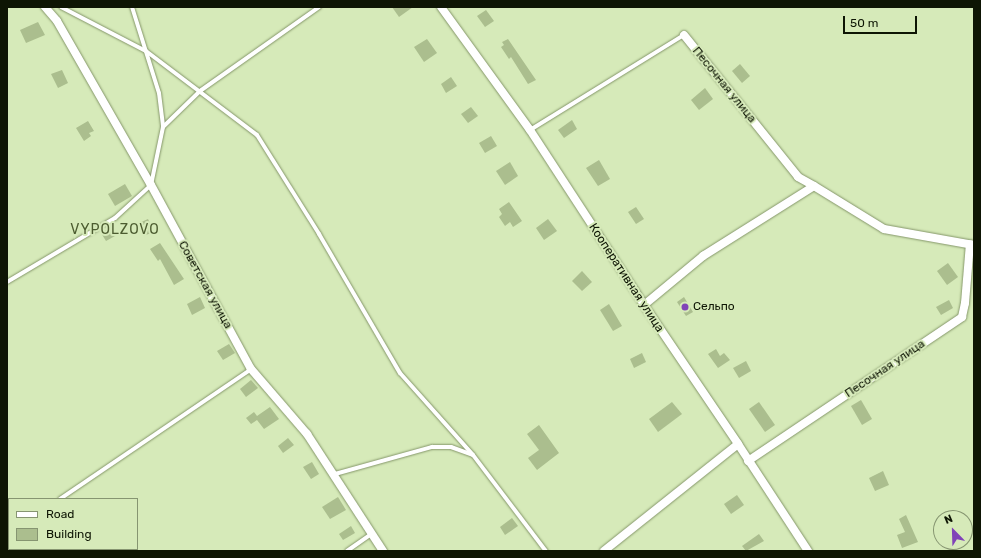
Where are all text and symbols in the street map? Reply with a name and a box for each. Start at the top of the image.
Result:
scale bar [845,8,919,34]
text: 50 m [850,16,878,30]
street label: Песочная улица [689,44,759,126]
street label: Кооперативная улица [585,221,667,335]
district label: VYPOLZOVO [70,222,160,238]
street label: Советская улица [175,239,235,331]
place label: Сельпо [693,300,735,314]
marker: Сельпо [680,302,690,312]
street label: Песочная улица [842,337,928,401]
legend [8,498,138,550]
text: Road [46,507,74,521]
north arrow [933,510,973,550]
text: N [942,512,955,527]
text: Building [46,527,92,541]

